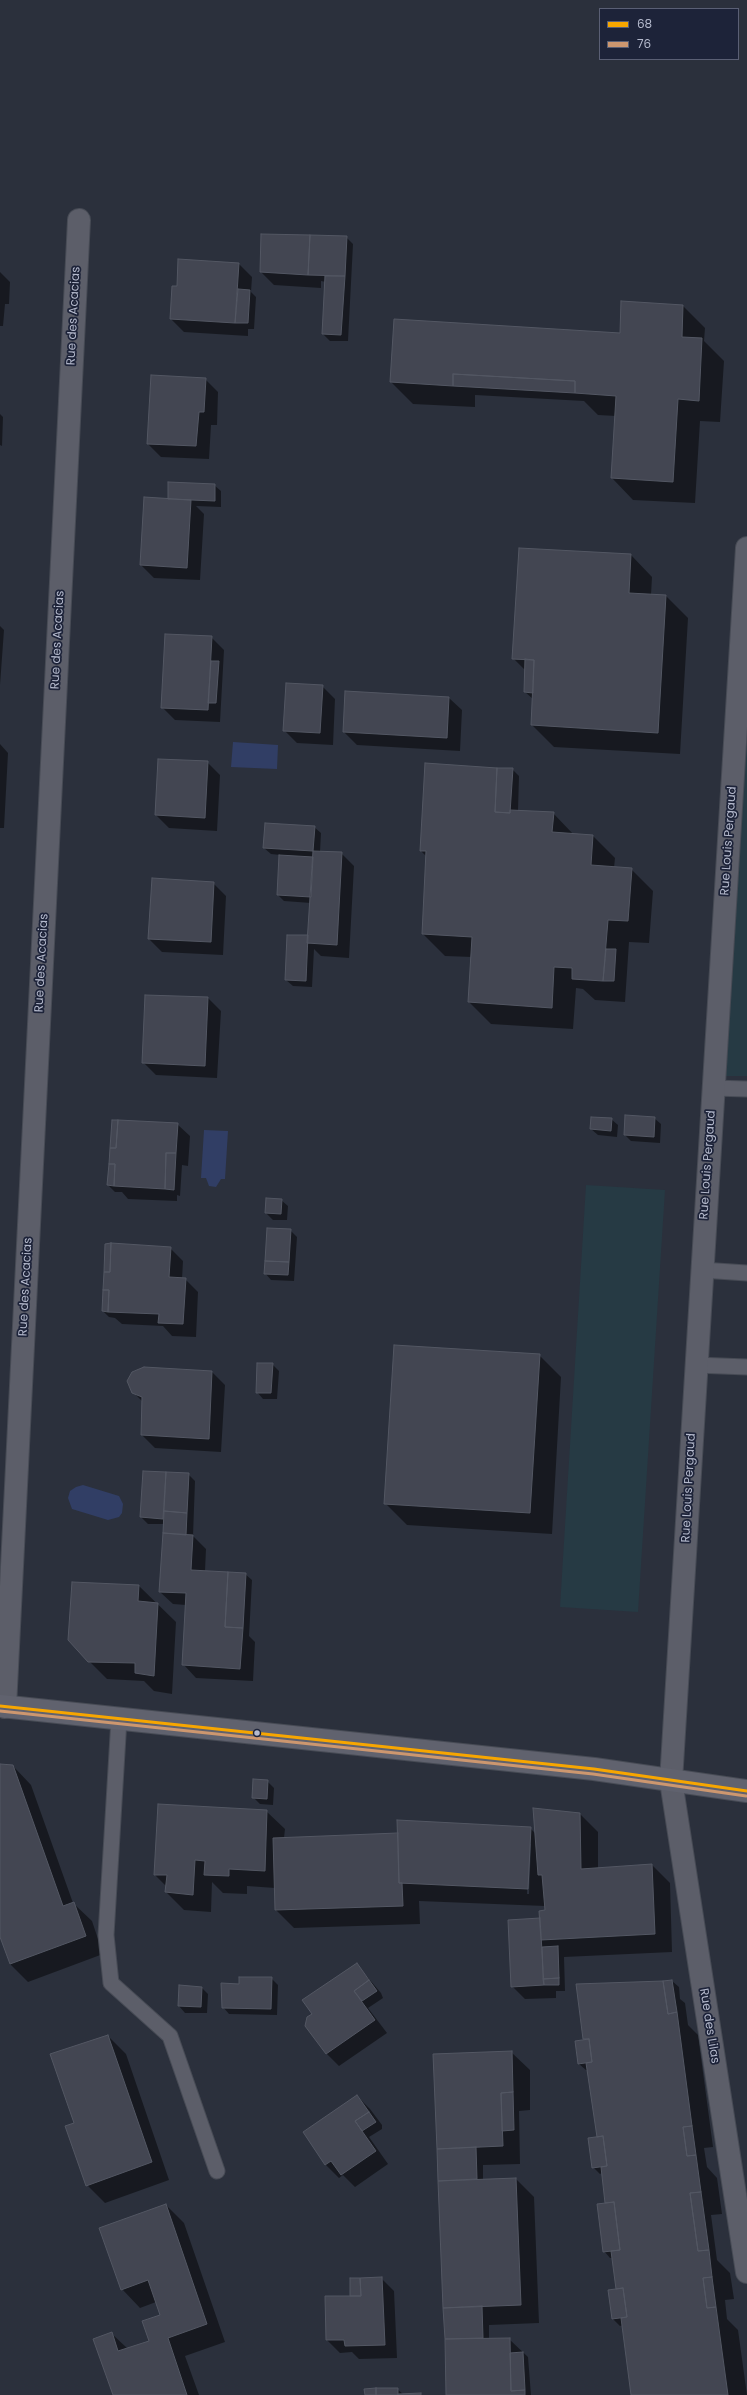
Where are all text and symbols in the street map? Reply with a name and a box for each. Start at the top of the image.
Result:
legend [599,8,739,60]
text: 68 [637,15,652,32]
text: 76 [637,35,651,52]
street label: Rue des Acacias [64,266,84,366]
street label: Rue des Acacias [48,590,68,690]
street label: Rue Louis Pergaud [718,786,740,896]
street label: Rue des Acacias [32,913,52,1013]
street label: Rue Louis Pergaud [697,1110,719,1220]
street label: Rue des Acacias [16,1237,36,1337]
street label: Rue Louis Pergaud [679,1433,699,1543]
unlabelled marker [252,1728,262,1738]
street label: Rue des Lilas [696,1987,722,2065]

